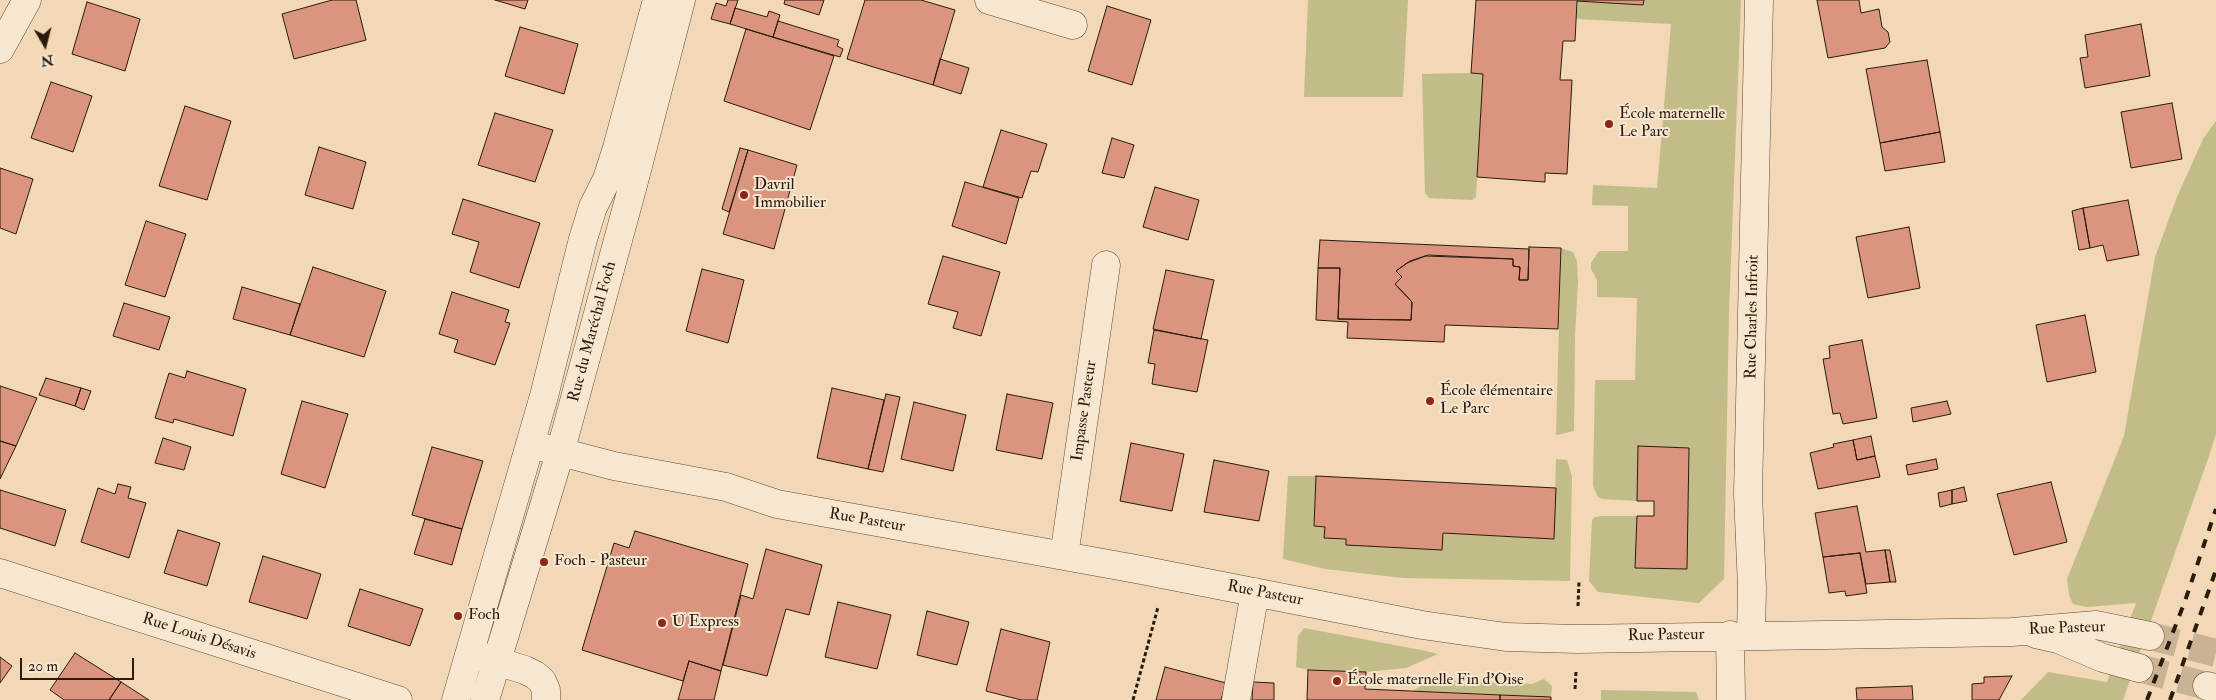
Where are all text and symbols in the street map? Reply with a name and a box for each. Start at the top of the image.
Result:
north arrow [20,20,70,70]
text: N [40,51,55,70]
place label: École maternelle Le Parc [1619,105,1725,143]
marker: École maternelle Le Parc [1603,118,1615,130]
place label: Davril Immobilier [754,176,826,214]
marker: Davril Immobilier [738,189,750,201]
street label: Rue Charles Infroit [1742,255,1764,379]
street label: Rue du Maréchal Foch [565,260,621,404]
street label: Impasse Pasteur [1068,359,1102,463]
place label: École élémentaire Le Parc [1440,382,1553,420]
marker: École élémentaire Le Parc [1424,395,1436,407]
street label: Rue Pasteur [828,505,906,537]
place label: Foch - Pasteur [554,552,647,572]
marker: Foch - Pasteur [538,556,550,568]
street label: Rue Pasteur [1225,577,1305,611]
place label: Foch [468,606,500,626]
street label: Rue Louis Désavis [140,610,258,664]
marker: Foch [452,610,464,622]
place label: U Express [672,613,739,633]
marker: U Express [656,617,668,629]
street label: Rue Pasteur [2028,618,2106,640]
street label: Rue Pasteur [1627,626,1705,646]
scale bar [22,648,136,680]
text: 20 m [28,657,58,676]
place label: École maternelle Fin d'Oise [1347,671,1524,691]
marker: École maternelle Fin d'Oise [1331,675,1343,687]

